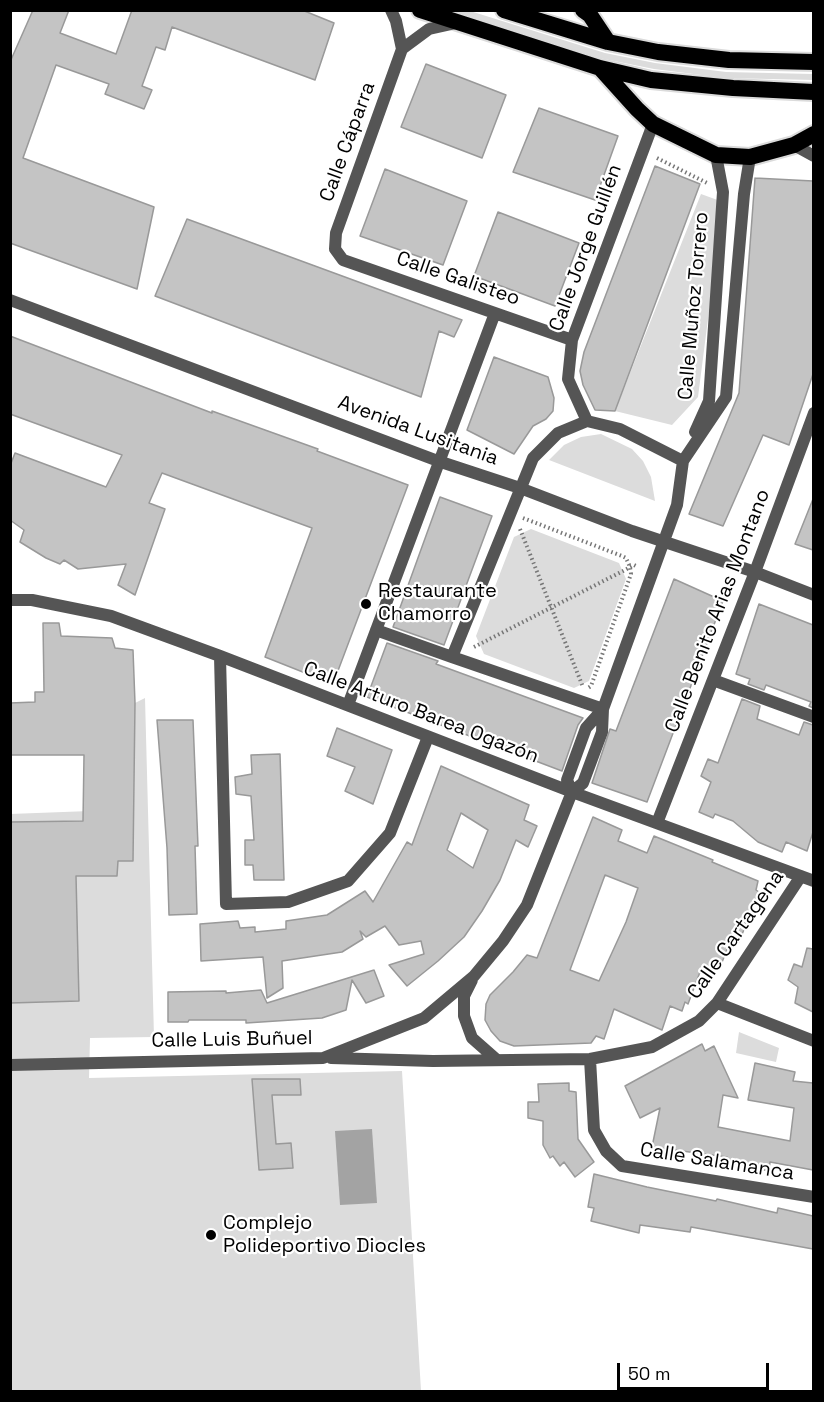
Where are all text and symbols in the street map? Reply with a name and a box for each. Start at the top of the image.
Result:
street label: Calle Cáparra [315,79,381,205]
street label: Calle Jorge Guillén [545,161,627,335]
street label: Calle Muñoz Torrero [674,211,714,401]
street label: Calle Galisteo [393,247,523,311]
street label: Avenida Lusitania [335,391,501,471]
street label: Calle Benito Arias Montano [660,486,776,736]
place label: Restaurante Chamorro [378,580,497,627]
marker: Restaurante Chamorro [359,597,373,611]
street label: Calle Arturo Barea Ogazón [300,657,542,769]
street label: Calle Cartagena [683,866,789,1004]
street label: Calle Luis Buñuel [151,1027,313,1053]
street label: Calle Salamanca [638,1138,796,1186]
place label: Complejo Polideportivo Diocles [223,1212,426,1259]
marker: Complejo Polideportivo Diocles [204,1228,218,1242]
scale bar [620,1351,772,1389]
text: 50 m [628,1362,670,1385]

